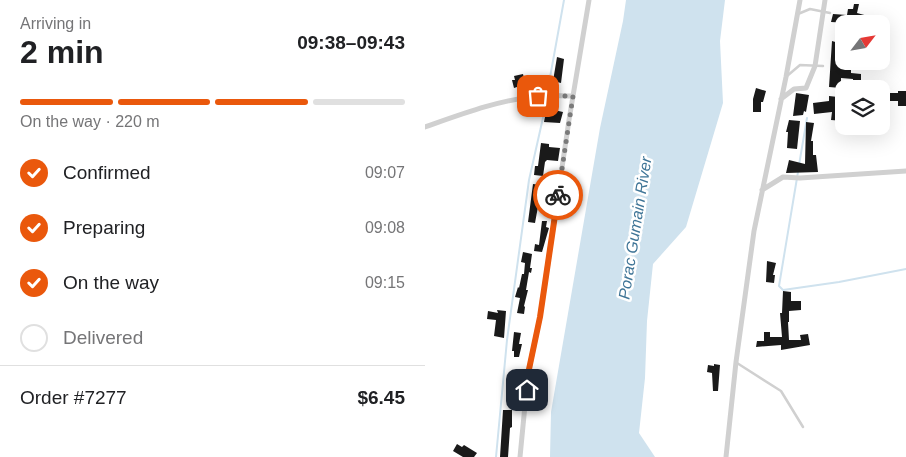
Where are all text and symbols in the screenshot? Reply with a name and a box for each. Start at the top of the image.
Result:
text: Arriving in [20,15,91,32]
north arrow [835,15,890,70]
map controls [835,15,890,135]
text: 09:38–09:43 [297,32,405,53]
text: 2 min [20,34,104,70]
pin [517,75,559,117]
button: layers [835,80,890,135]
icon: bag [524,82,552,110]
text: On the way · 220 m [20,113,160,130]
water label: Porac Gumain River [615,155,655,300]
icon: check [20,159,48,187]
text: Confirmed [63,162,151,183]
text: 09:07 [365,164,405,181]
courier [533,170,583,220]
icon: bike [544,181,572,209]
icon: check [20,214,48,242]
text: Preparing [63,217,145,238]
text: 09:08 [365,219,405,236]
icon: check [20,269,48,297]
text: On the way [63,272,159,293]
text: 09:15 [365,274,405,291]
text: Delivered [63,327,143,348]
pin [506,369,548,411]
icon: home [513,376,541,404]
text: Order #7277 [20,387,127,408]
text: $6.45 [357,387,405,408]

